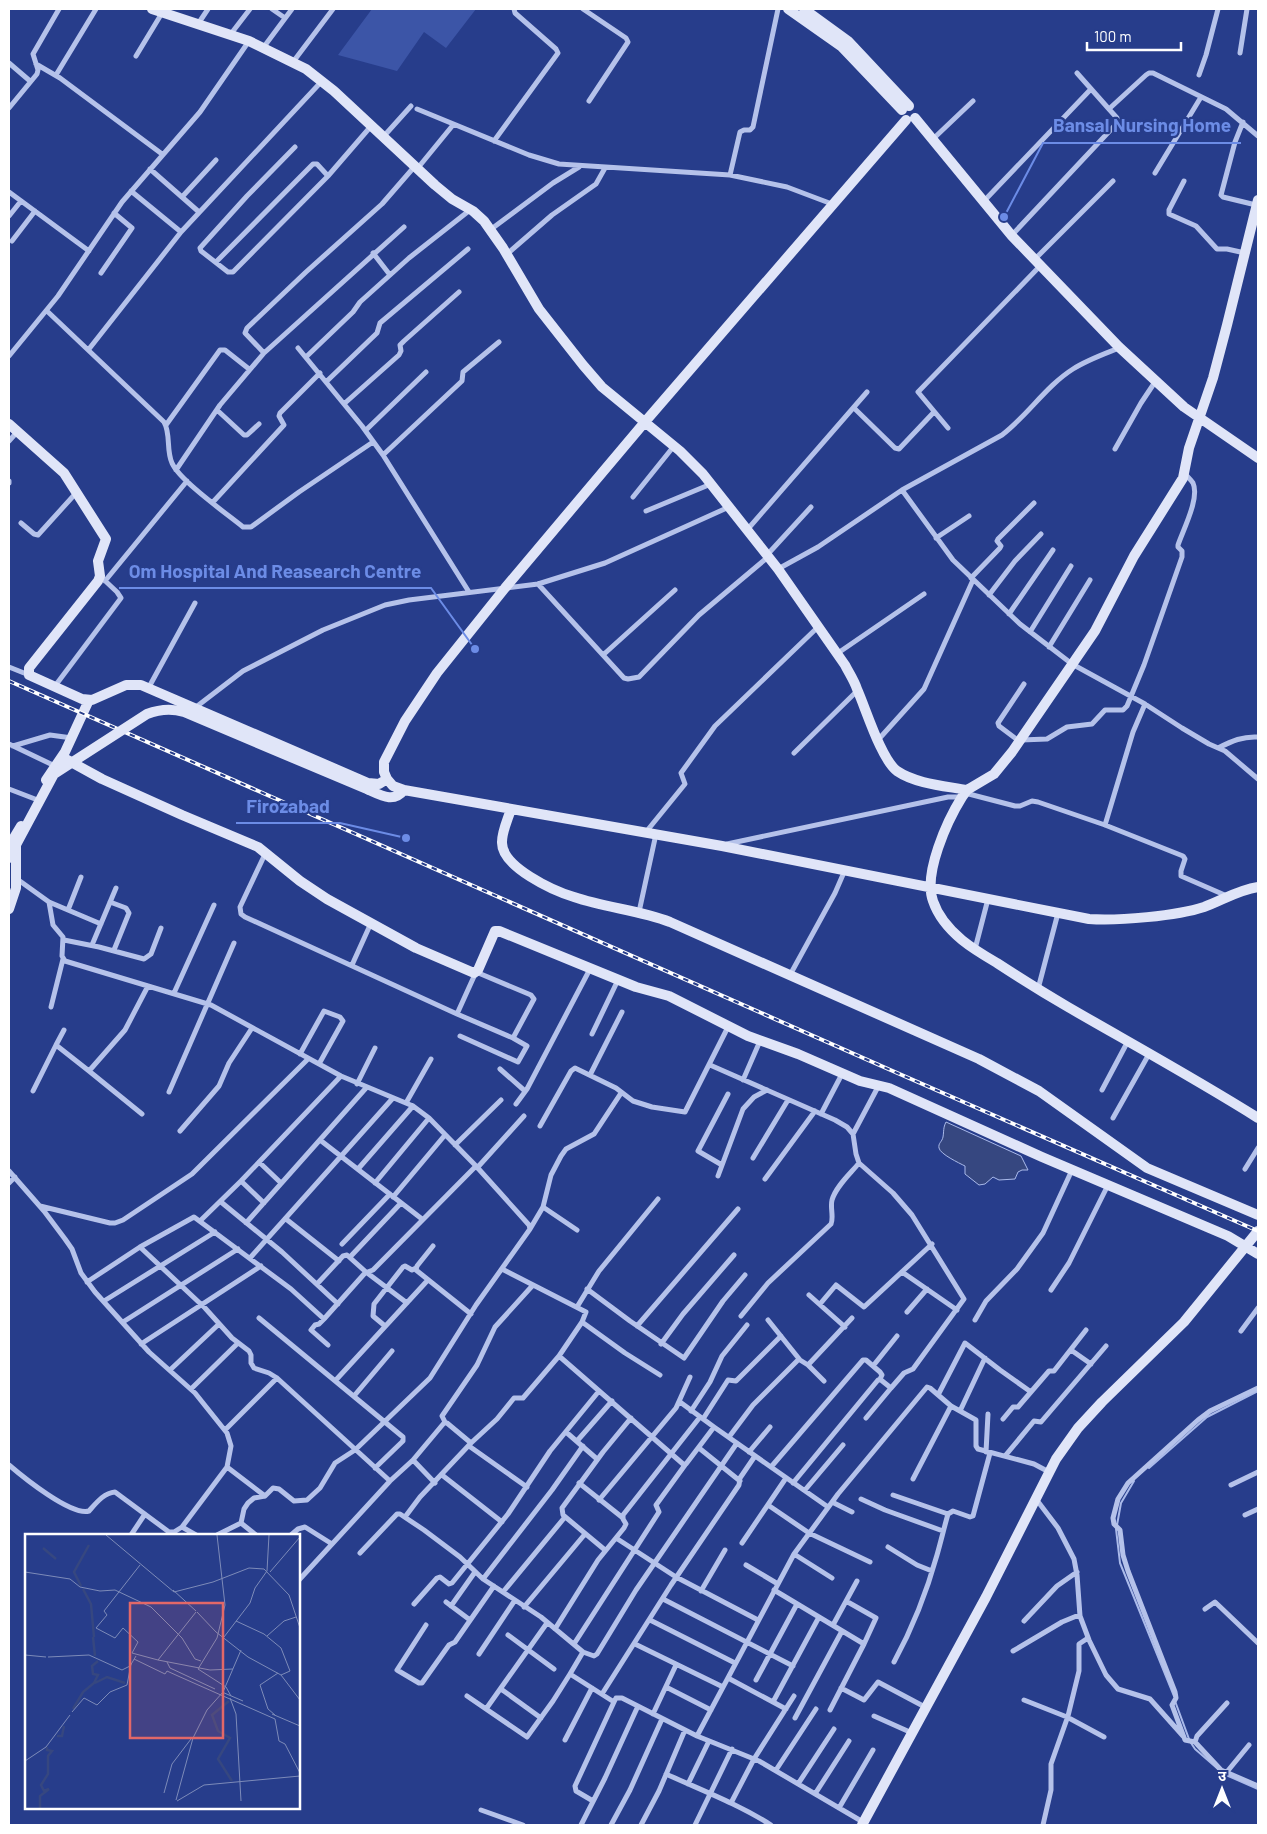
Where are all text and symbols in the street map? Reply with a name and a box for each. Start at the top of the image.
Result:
scale bar [1087,20,1181,52]
text: 100 m [1094,27,1132,45]
callout: Bansal Nursing Home [1043,109,1241,143]
text: Bansal Nursing Home [1053,113,1231,136]
callout: Om Hospital And Reasearch Centre [119,554,431,588]
text: Om Hospital And Reasearch Centre [129,559,421,582]
callout: Firozabad [236,789,340,823]
text: Firozabad [246,794,330,817]
inset map [25,1534,300,1809]
north arrow [1197,1764,1247,1814]
text: उ [1218,1767,1227,1784]

